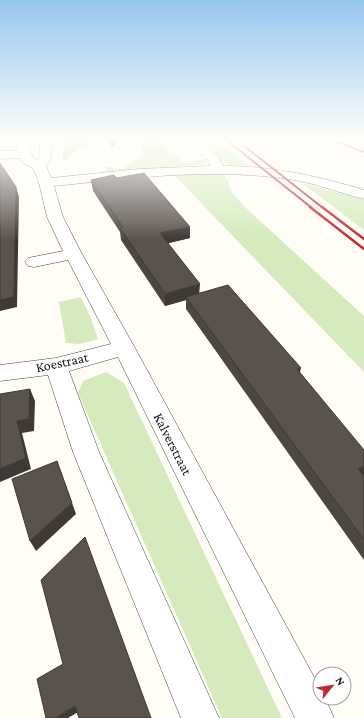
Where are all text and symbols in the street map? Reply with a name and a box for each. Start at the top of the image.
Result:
street label: Koestraat [34,349,90,375]
street label: Kalverstraat [150,410,196,478]
north arrow [312,666,352,706]
text: N [334,675,348,688]

